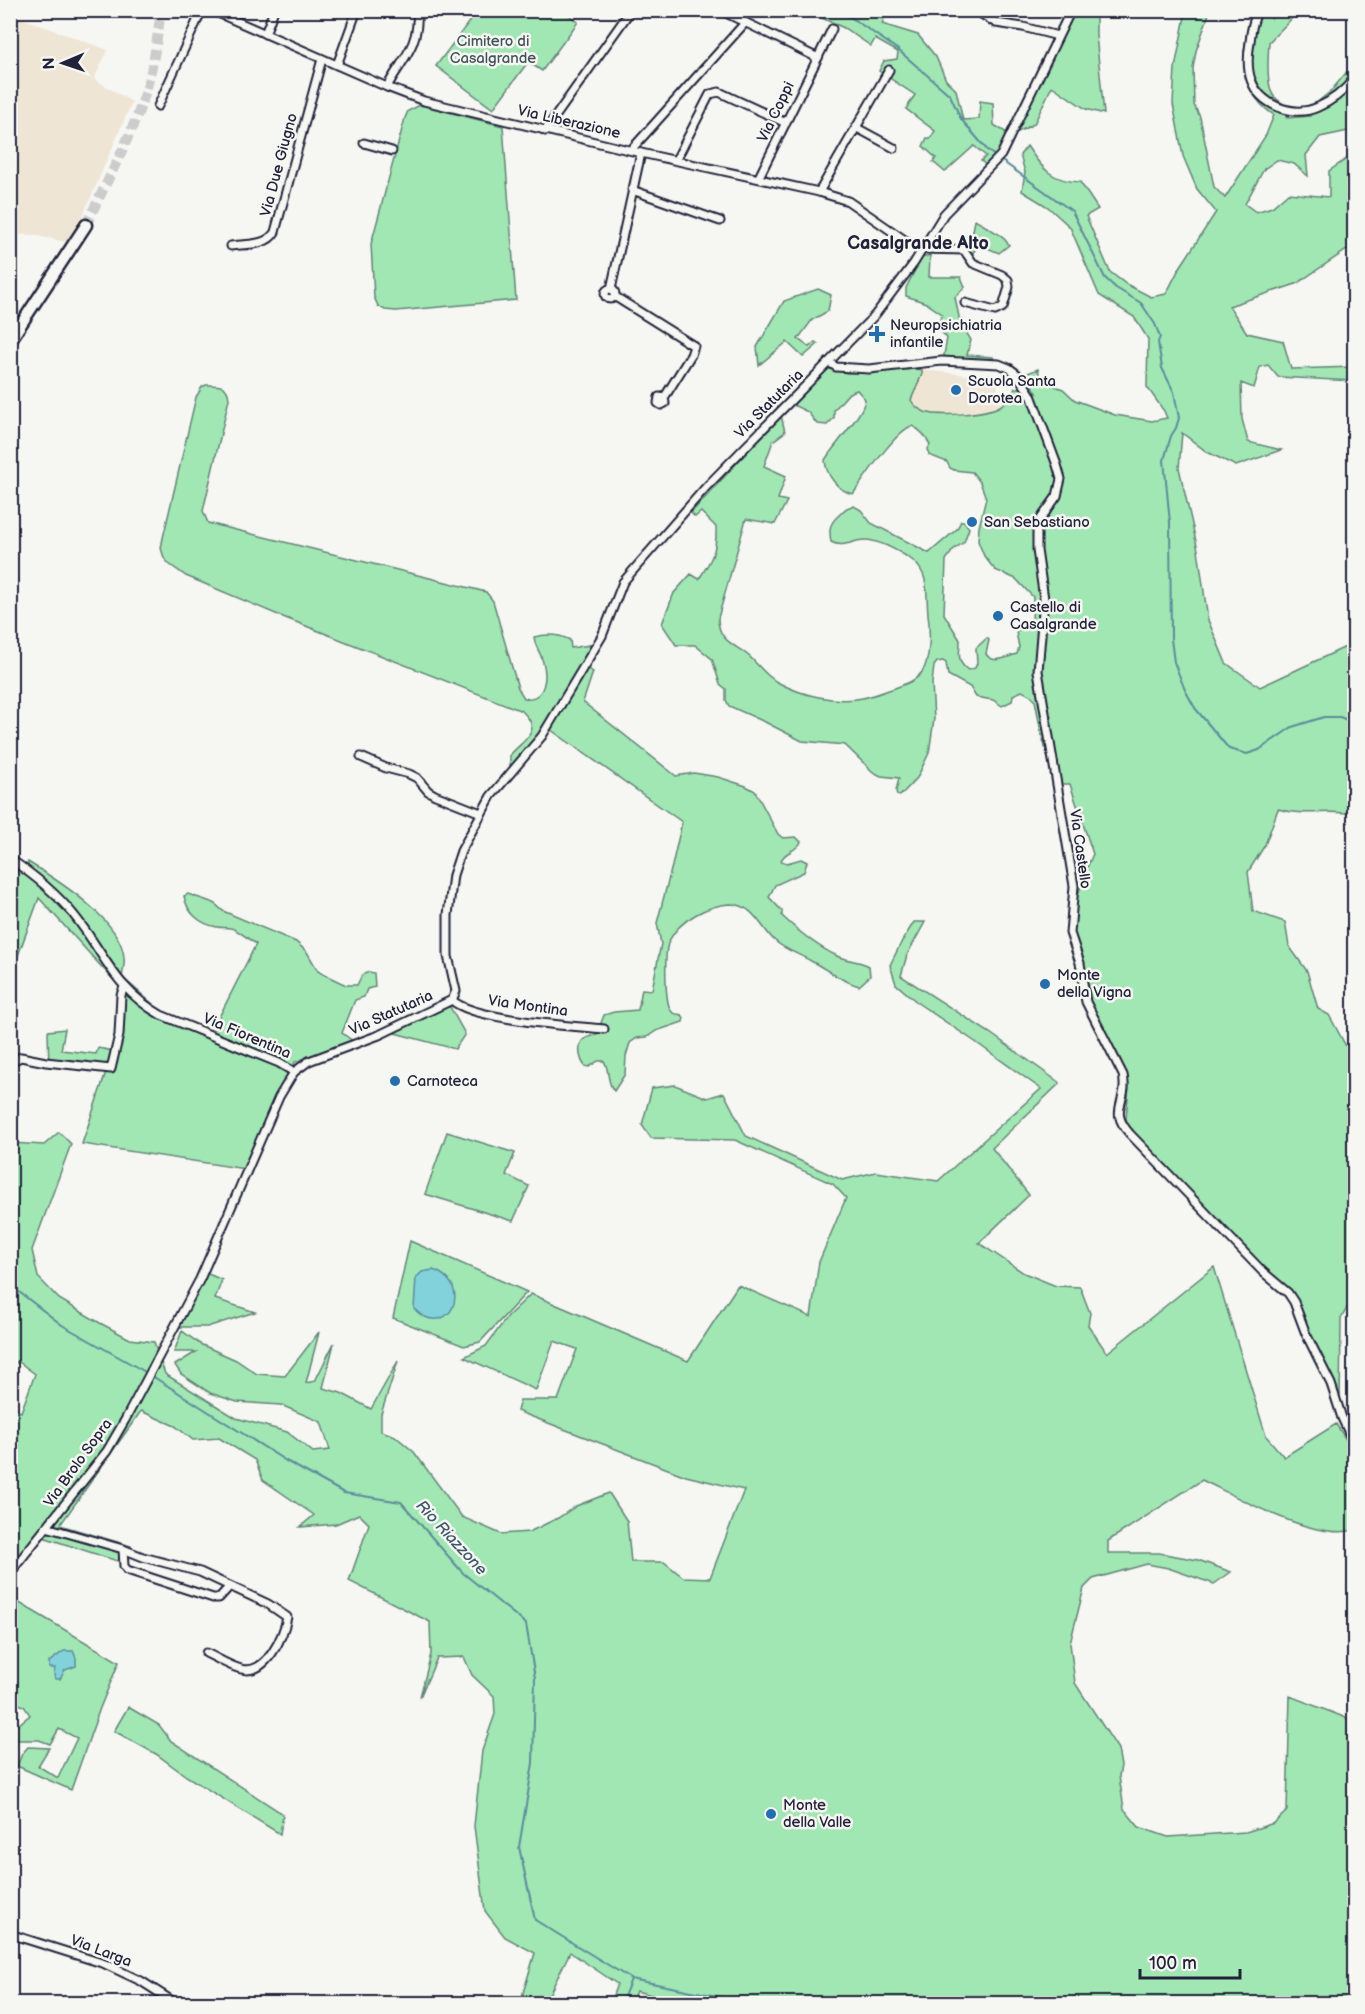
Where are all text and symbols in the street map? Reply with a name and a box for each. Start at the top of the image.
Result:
park label: Cimitero di Casalgrande [450,32,536,68]
north arrow [33,33,93,93]
text: N [40,57,59,70]
street label: Via Coppi [753,78,799,146]
street label: Via Liberazione [516,101,622,143]
street label: Via Due Giugno [256,111,302,219]
district label: Casalgrande Alto [847,233,989,254]
place label: Neuropsichiatria infantile [890,316,1002,352]
marker: Neuropsichiatria infantile [868,325,886,343]
street label: Via Statutaria [731,366,807,442]
place label: Scuola Santa Dorotea [968,372,1056,408]
marker: Scuola Santa Dorotea [949,383,963,397]
place label: San Sebastiano [984,513,1090,532]
marker: San Sebastiano [965,515,979,529]
place label: Castello di Casalgrande [1010,598,1097,634]
marker: Castello di Casalgrande [991,609,1005,623]
street label: Via Castello [1065,808,1095,890]
place label: Monte della Vigna [1057,966,1132,1002]
marker: Monte della Vigna [1038,977,1052,991]
street label: Via Statutaria [346,986,436,1040]
street label: Via Montina [487,991,569,1021]
street label: Via Fiorentina [200,1009,294,1063]
place label: Carnoteca [407,1072,478,1091]
marker: Carnoteca [388,1074,402,1088]
street label: Via Brolo Sopra [40,1415,116,1511]
water label: Rio Riazzone [412,1497,490,1579]
place label: Monte della Valle [783,1796,851,1832]
marker: Monte della Valle [764,1807,778,1821]
street label: Via Larga [68,1931,134,1971]
scale bar [1140,1942,1240,1980]
text: 100 m [1149,1953,1197,1974]

